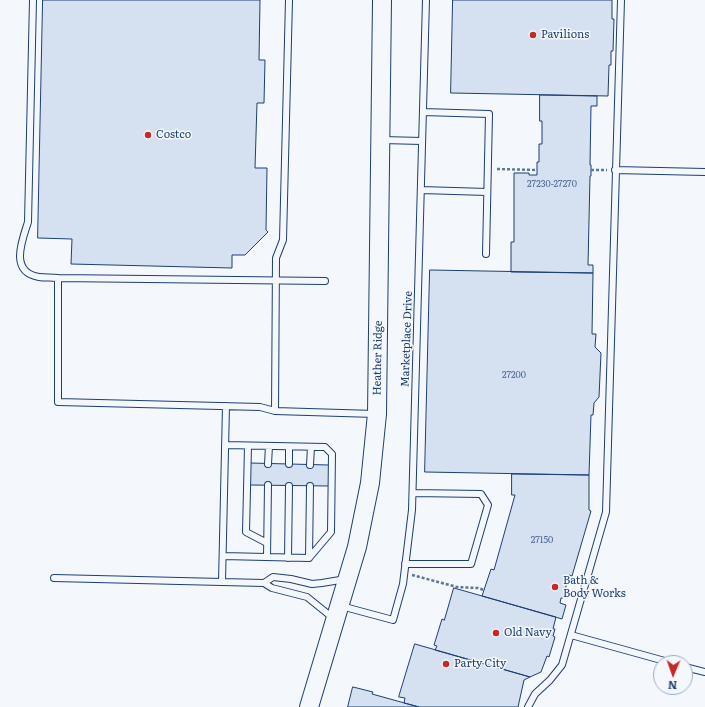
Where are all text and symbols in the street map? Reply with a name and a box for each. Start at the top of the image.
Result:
place label: Pavilions [541,28,589,42]
marker: Pavilions [528,30,538,40]
place label: Costco [156,128,191,142]
marker: Costco [143,130,153,140]
house number: 27230-27270 [527,179,577,189]
street label: Marketplace Drive [399,291,415,387]
street label: Heather Ridge [371,320,385,396]
house number: 27200 [502,370,526,380]
house number: 27150 [531,535,553,545]
place label: Bath & Body Works [563,574,626,600]
marker: Bath & Body Works [550,582,560,592]
place label: Old Navy [504,626,552,640]
marker: Old Navy [491,628,501,638]
north arrow [653,655,693,695]
place label: Party City [454,657,506,671]
marker: Party City [441,659,451,669]
text: N [668,678,678,694]

